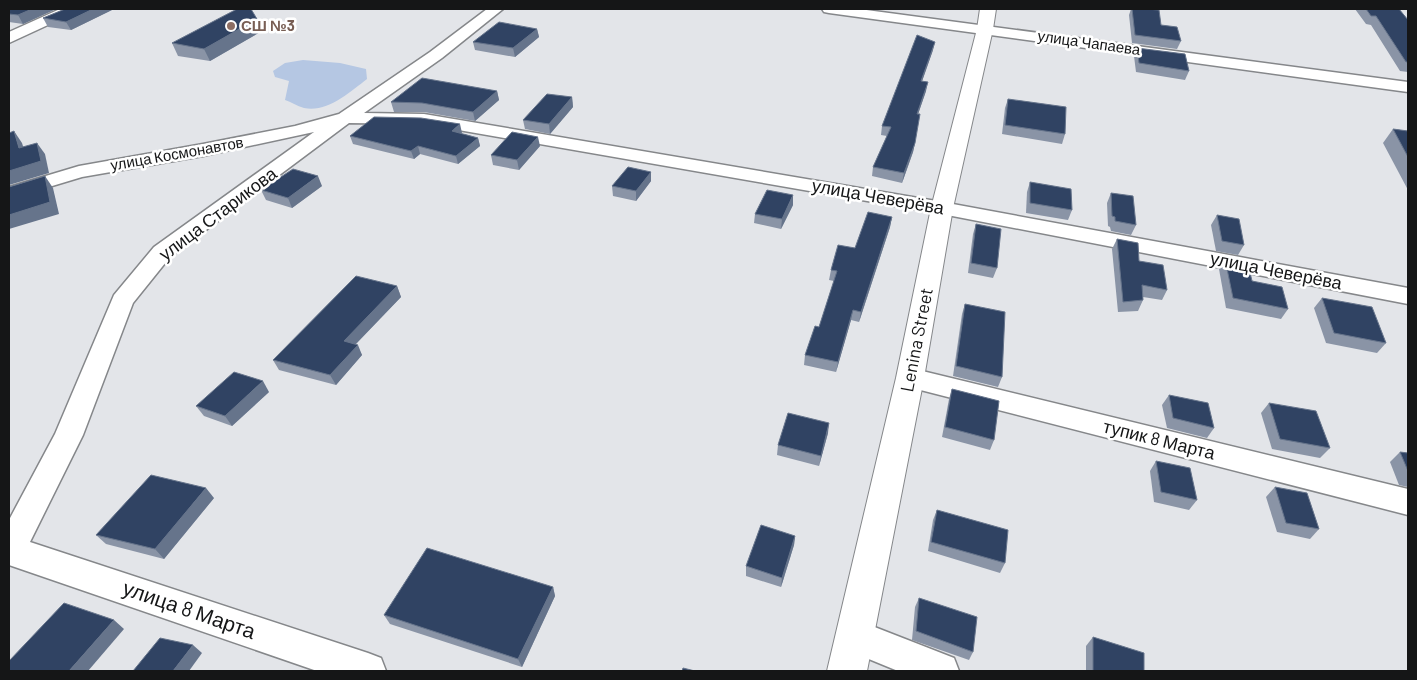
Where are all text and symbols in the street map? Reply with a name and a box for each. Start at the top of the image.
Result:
place label: СШ №3 [241,16,295,34]
marker: СШ №3 [225,20,237,32]
street label: улица Чапаева [1037,26,1142,58]
street label: улица Космонавтов [109,132,245,174]
street label: улица Старикова [154,161,281,265]
street label: улица Чеверёва [810,174,947,219]
street label: улица Чеверёва [1208,246,1345,294]
street label: Lenina Street [895,286,937,394]
street label: тупик 8 Марта [1101,414,1218,464]
street label: улица 8 Марта [120,574,259,643]

